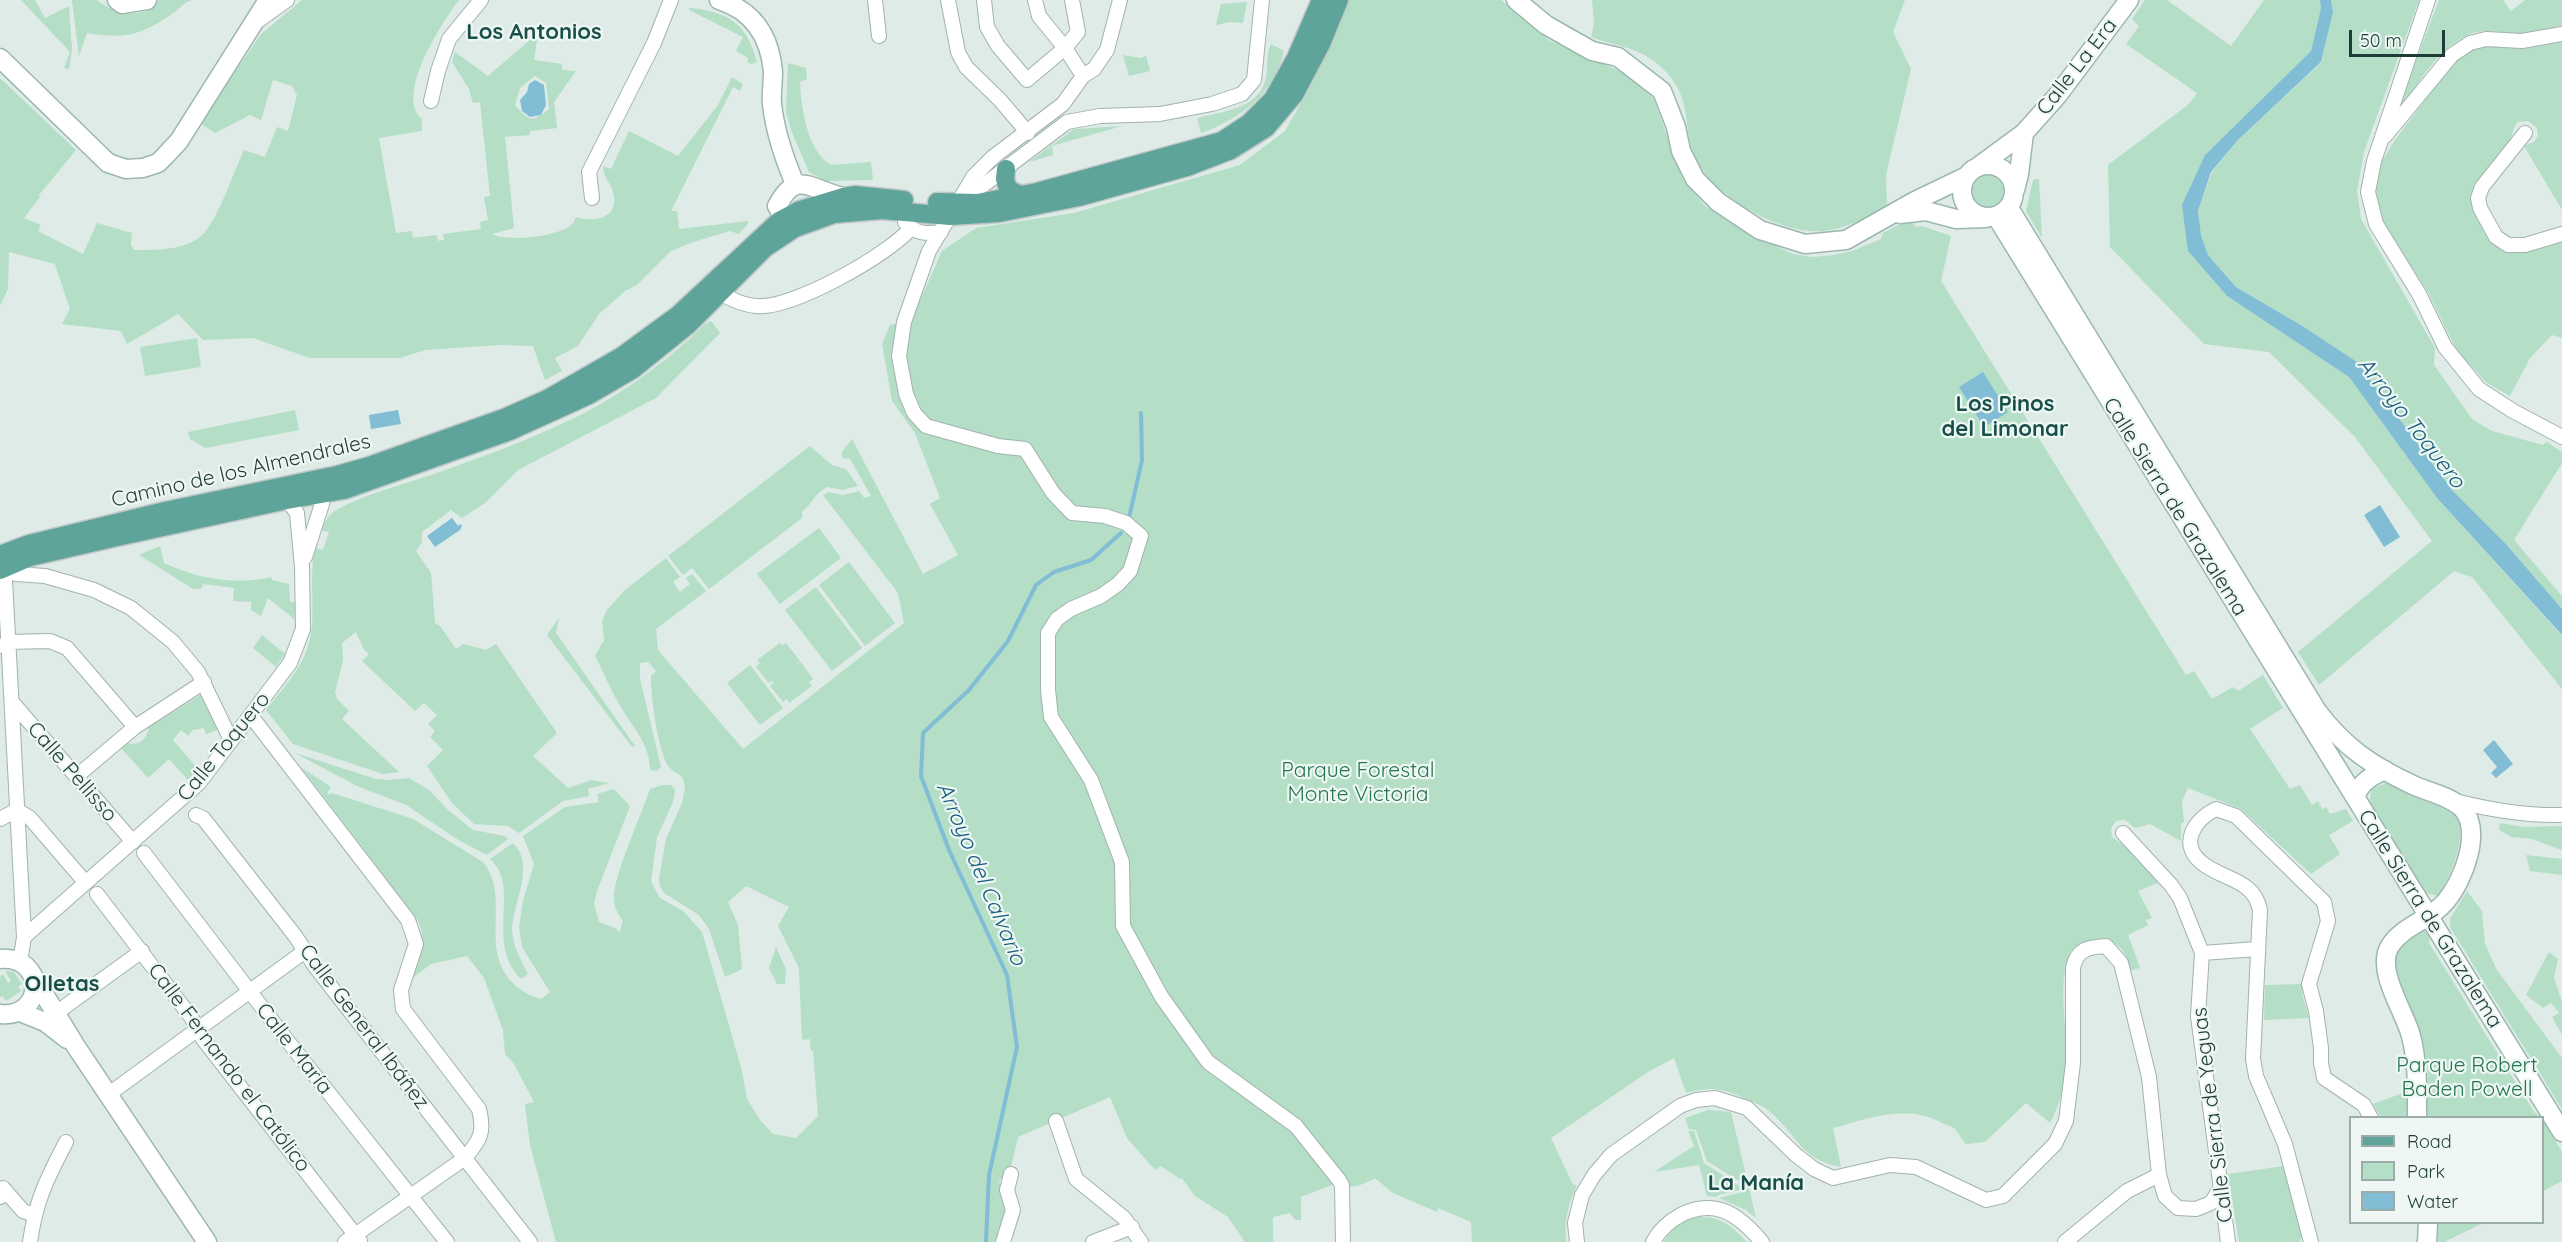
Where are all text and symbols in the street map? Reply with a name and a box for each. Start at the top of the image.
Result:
street label: Calle La Era [2031,14,2123,120]
scale bar [2352,18,2448,56]
district label: Los Antonios [466,19,602,45]
text: 50 m [2360,29,2402,52]
water label: Arroyo Toquero [2352,352,2470,494]
district label: Los Pinos del Limonar [1942,391,2068,442]
street label: Calle Sierra de Grazalema [2097,393,2253,621]
street label: Camino de los Almendrales [109,429,373,513]
street label: Calle Toquero [172,687,276,807]
street label: Calle Pellisso [22,717,122,827]
park label: Parque Forestal Monte Victoria [1281,758,1435,808]
water label: Arroyo del Calvario [931,779,1031,969]
street label: Calle Sierra de Grazalema [2352,805,2508,1033]
street label: Calle General Ibáñez [294,940,434,1114]
street label: Calle Fernando el Católico [142,959,316,1177]
district label: Olletas [25,971,99,997]
street label: Calle María [251,998,337,1100]
street label: Calle Sierra de Yeguas [2187,1006,2239,1224]
park label: Parque Robert Baden Powell [2396,1053,2538,1103]
legend [2349,1116,2544,1224]
text: Road [2407,1130,2452,1153]
text: Park [2407,1160,2445,1183]
district label: La Manía [1708,1170,1804,1196]
text: Water [2407,1190,2458,1213]

